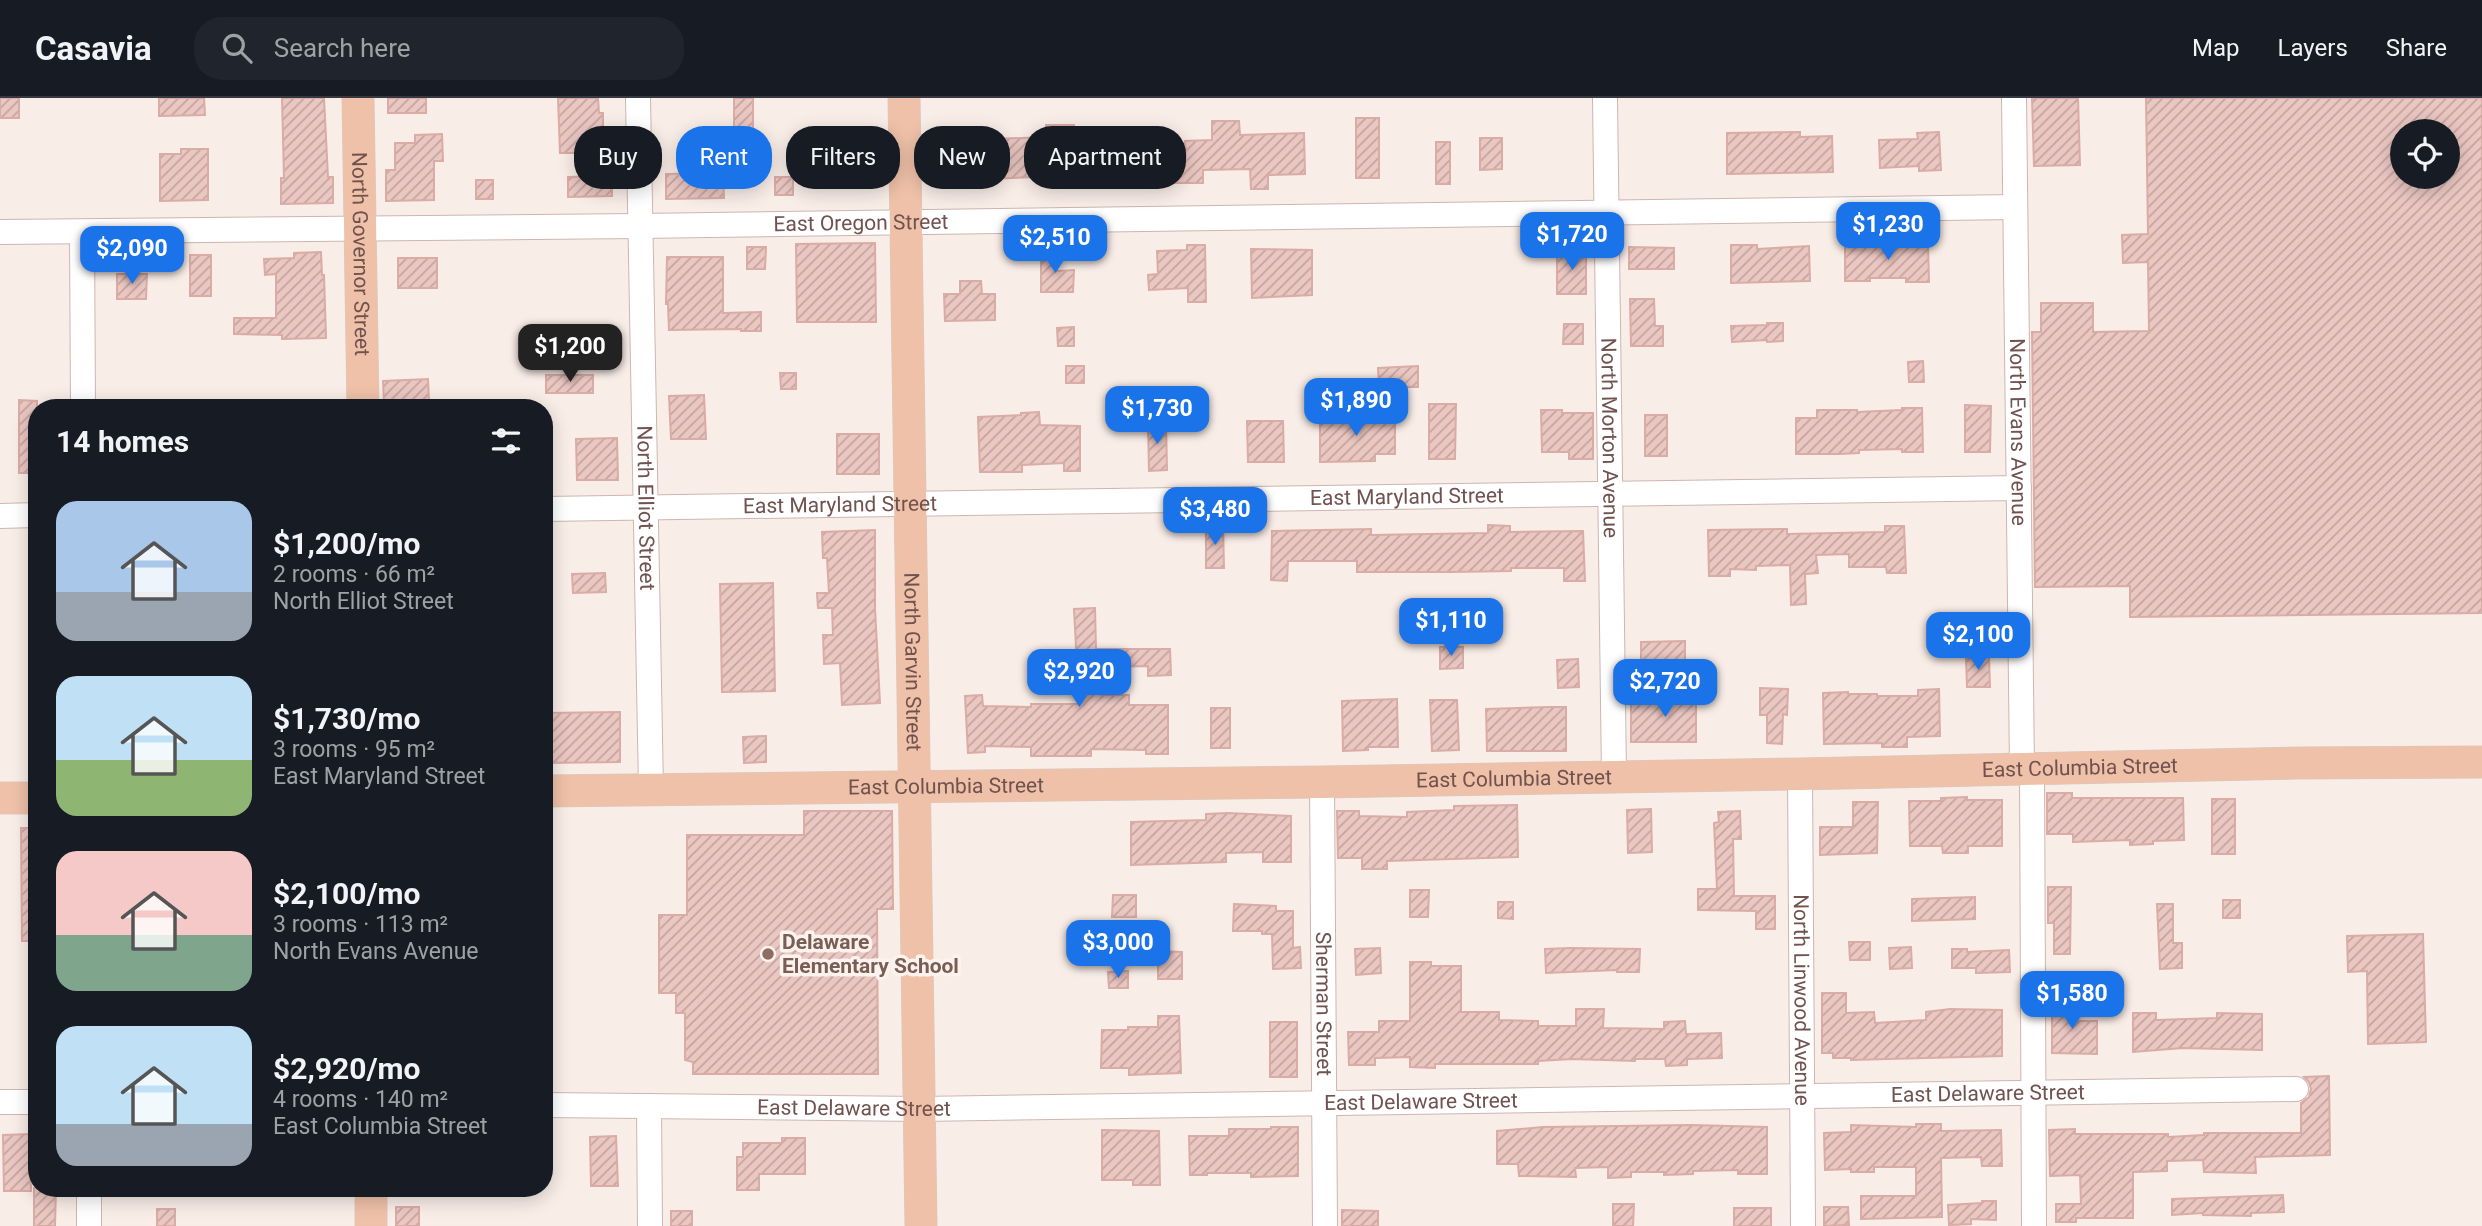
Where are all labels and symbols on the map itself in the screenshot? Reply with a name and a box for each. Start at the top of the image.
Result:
street label: North Governor Street [347,152,374,356]
pin: $1,230 [1831,202,1945,262]
street label: East Oregon Street [773,210,949,236]
pin: $1,720 [1515,212,1629,272]
pin: $2,510 [998,216,1112,275]
pin: $2,090 [75,226,189,286]
pin: $1,200 [513,324,627,384]
street label: North Morton Avenue [1596,338,1623,538]
street label: North Evans Avenue [2005,338,2031,526]
pin: $1,890 [1299,378,1413,438]
pin: $1,730 [1100,386,1214,446]
street label: North Elliot Street [632,425,659,591]
street label: East Maryland Street [1310,483,1504,510]
pin: $3,480 [1158,488,1272,547]
street label: East Maryland Street [743,491,937,518]
street label: North Garvin Street [899,572,926,752]
pin: $1,110 [1394,598,1508,658]
pin: $2,100 [1921,612,2035,672]
pin: $2,920 [1022,650,1136,709]
pin: $2,720 [1608,660,1722,719]
street label: East Columbia Street [1982,754,2178,782]
street label: East Columbia Street [1416,765,1612,792]
street label: East Columbia Street [848,773,1044,799]
street label: North Linwood Avenue [1789,894,1814,1106]
pin: $3,000 [1061,920,1175,980]
place label: Delaware Elementary School [782,930,959,978]
street label: Sherman Street [1311,932,1336,1076]
marker: Delaware Elementary School [760,946,776,962]
pin: $1,580 [2015,972,2129,1031]
street label: East Delaware Street [1891,1080,2085,1107]
street label: East Delaware Street [1324,1088,1518,1115]
street label: East Delaware Street [757,1095,951,1121]

